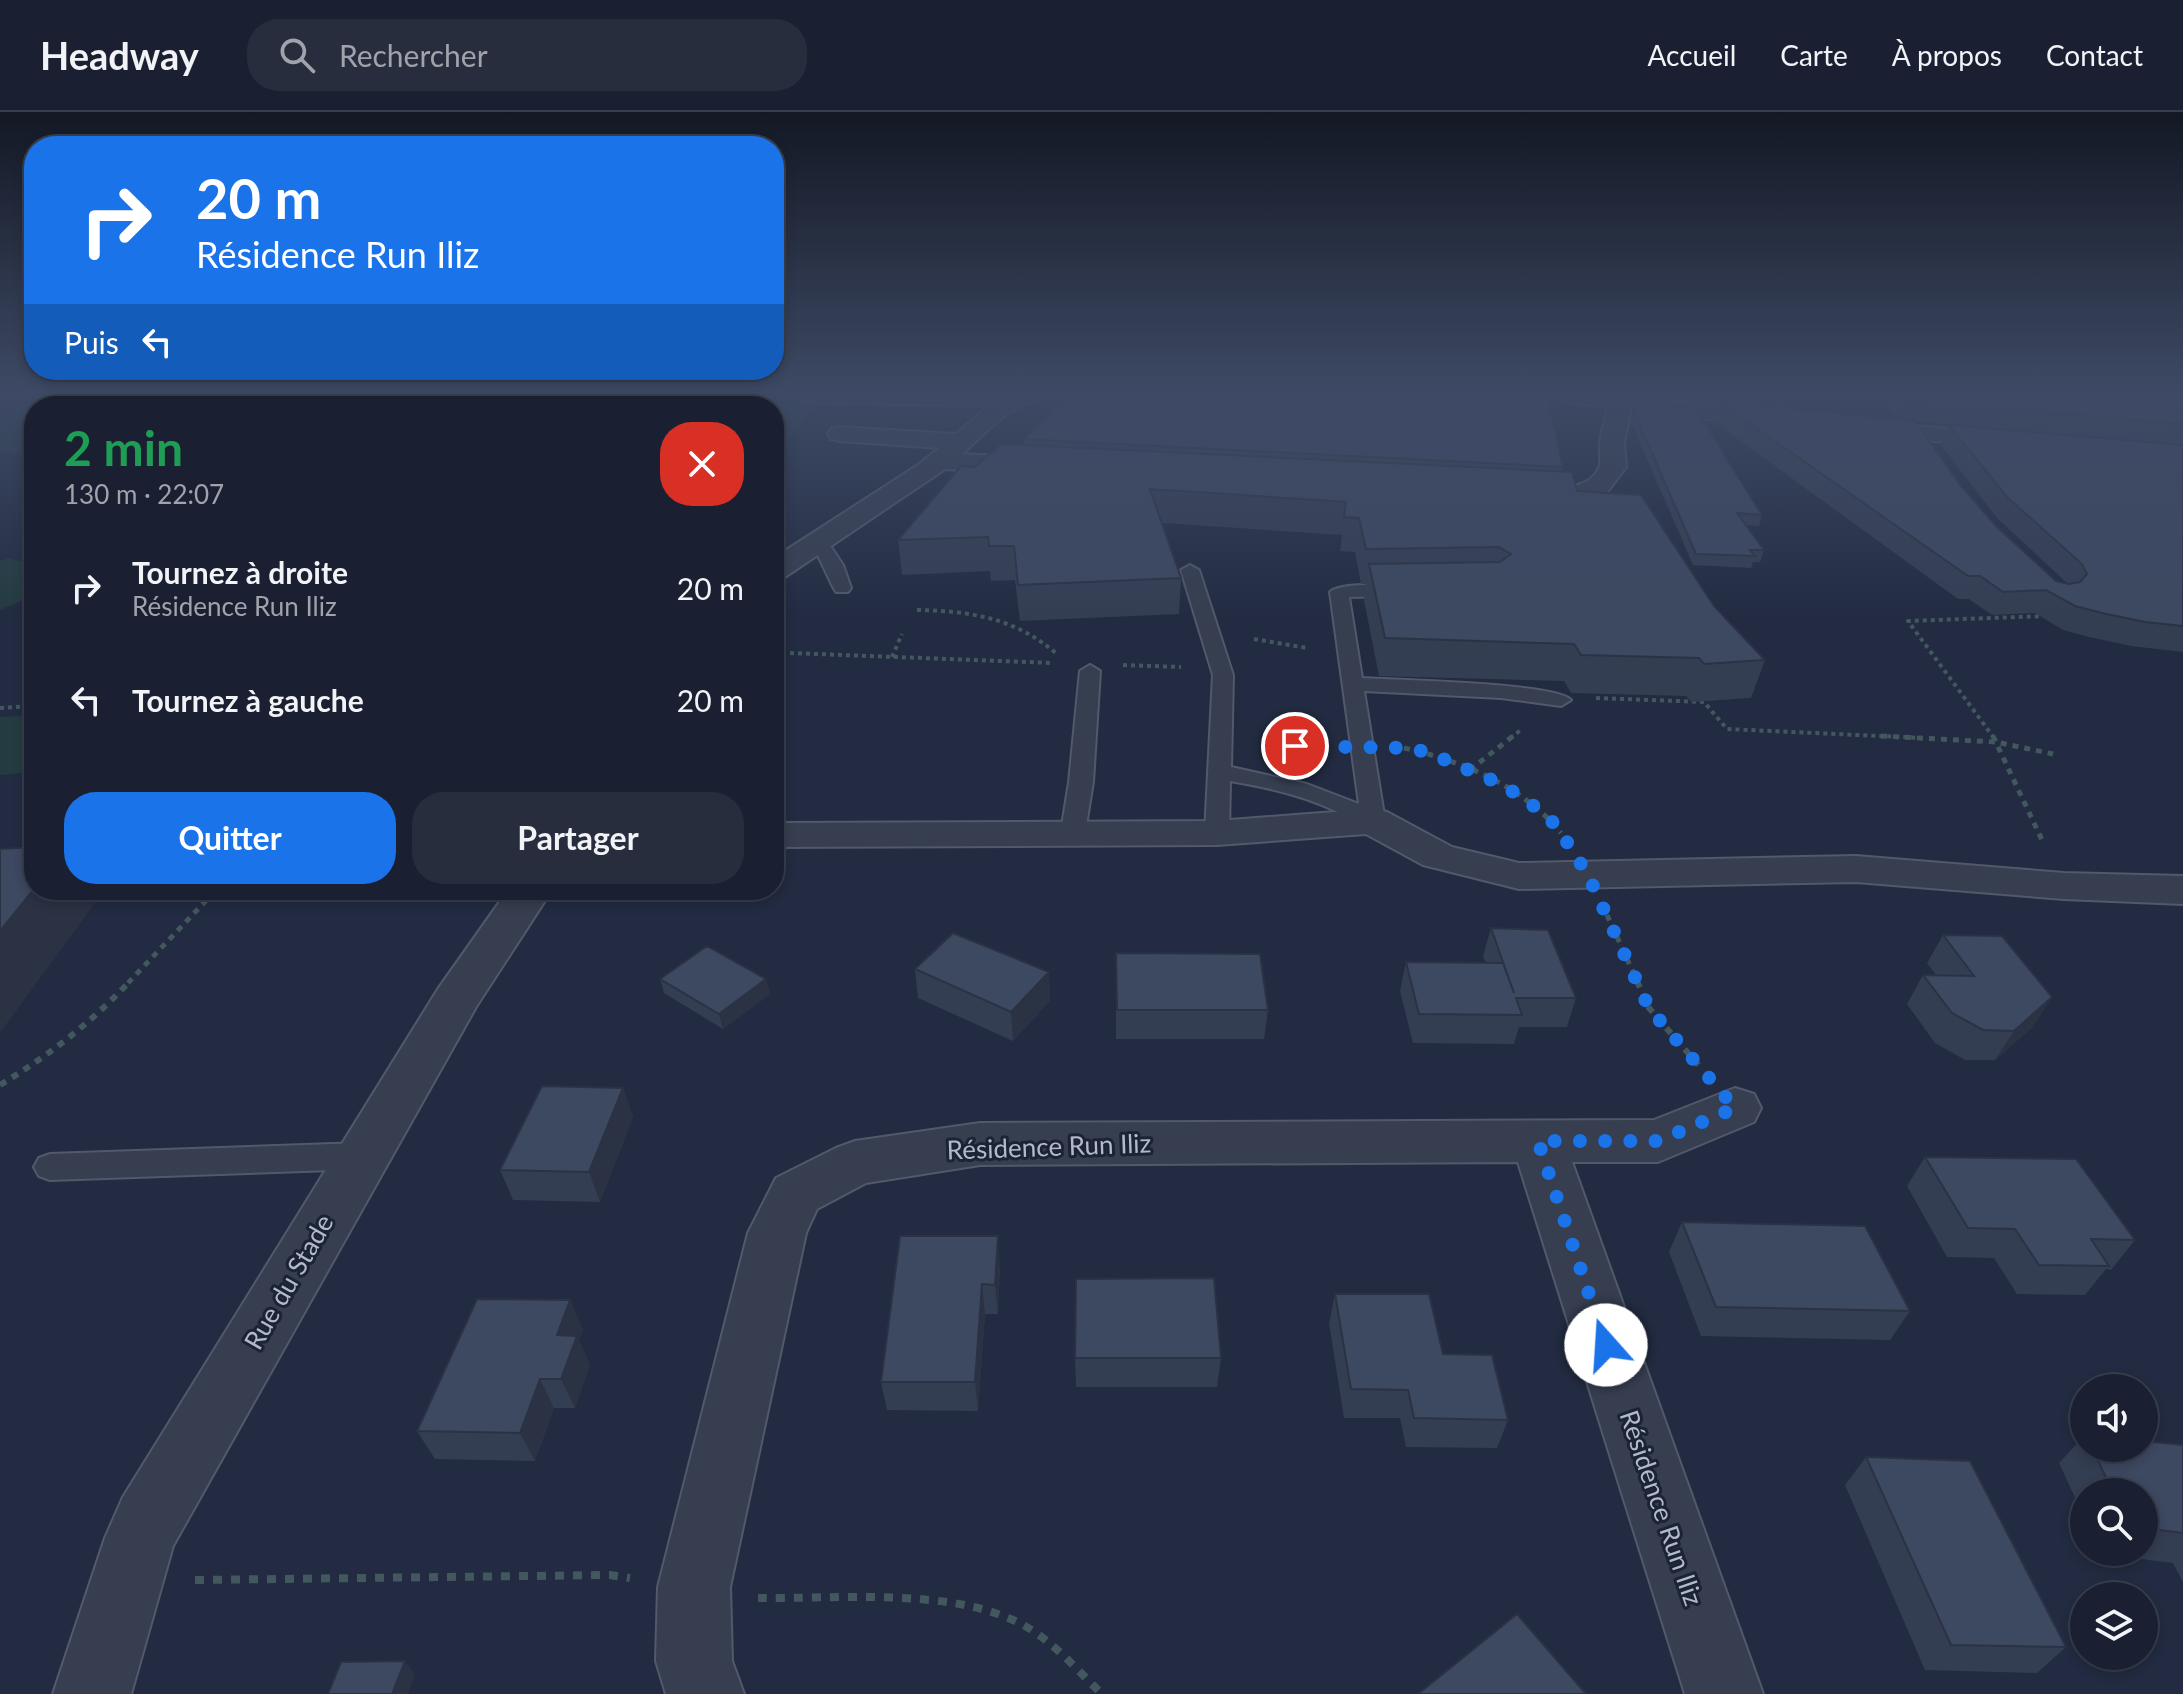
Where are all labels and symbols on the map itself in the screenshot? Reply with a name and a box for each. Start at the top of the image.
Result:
pin [1261,712,1329,780]
street label: Résidence Run Iliz [946,1126,1152,1166]
street label: Rue du Stade [237,1208,340,1355]
position arrow [1564,1303,1648,1387]
street label: Résidence Run Iliz [1613,1406,1710,1610]

